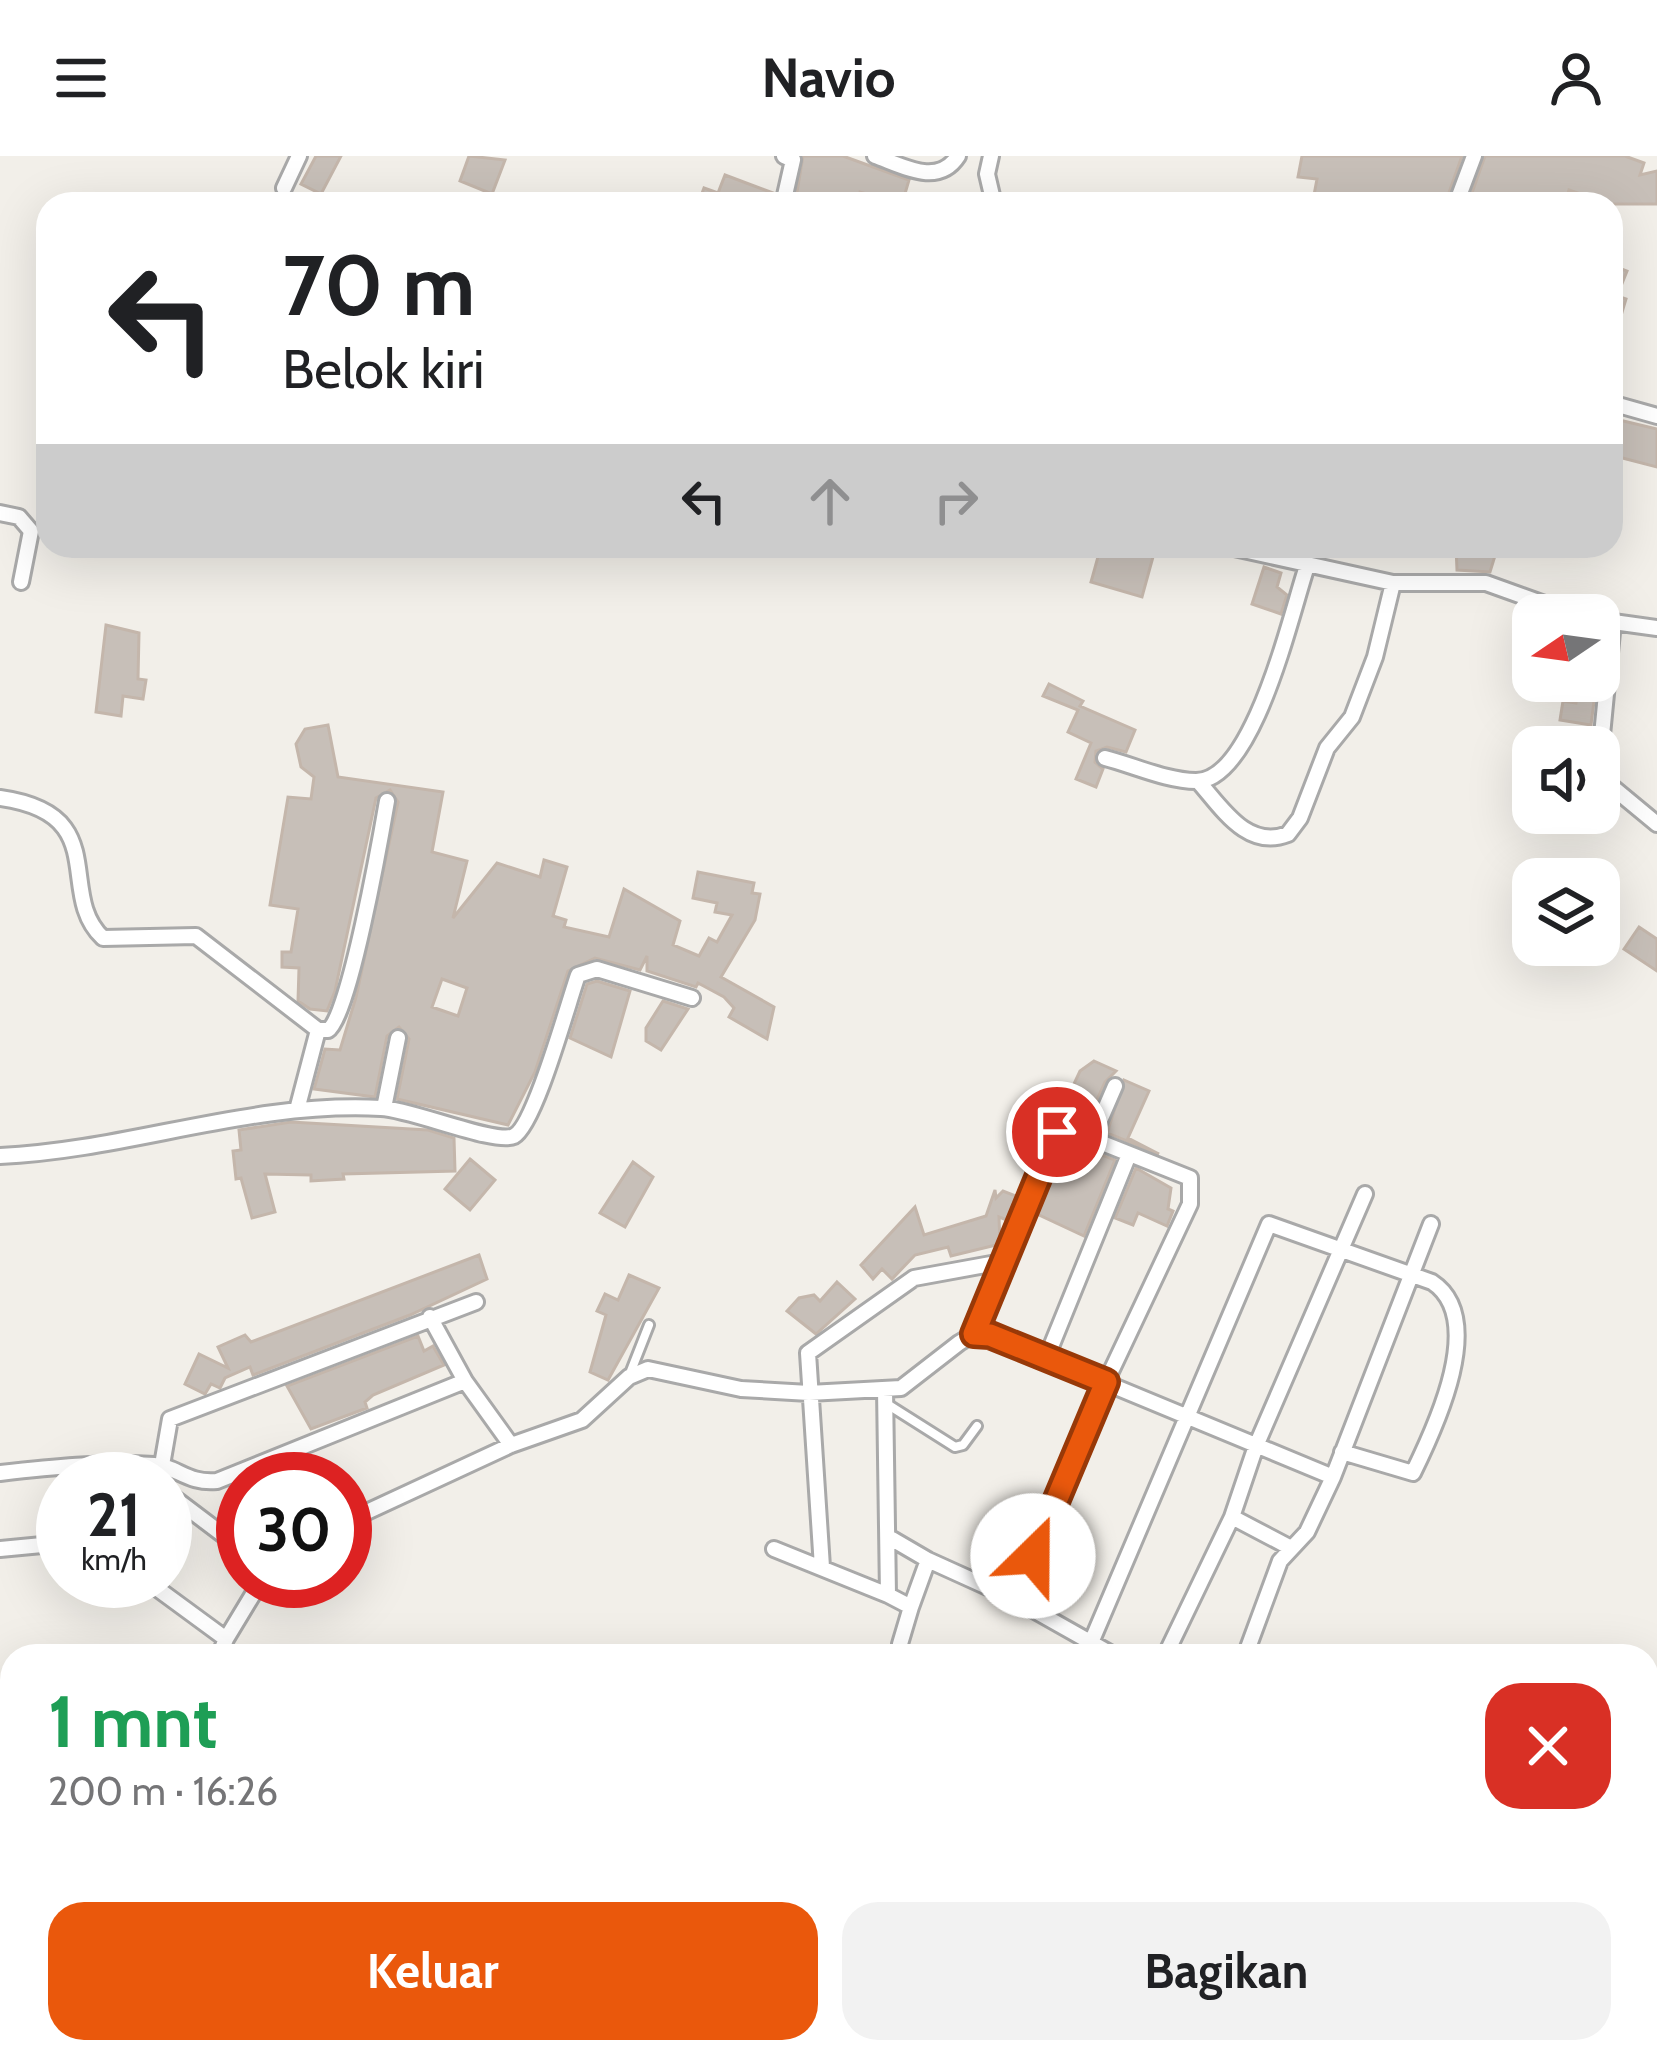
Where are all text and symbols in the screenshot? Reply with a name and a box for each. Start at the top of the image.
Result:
icon: menu [48,45,114,111]
text: Navio [761,45,896,111]
icon: person [1543,45,1609,111]
text: 70 m [282,234,475,336]
icon: left [84,240,240,396]
text: Belok kiri [282,336,485,402]
icon: left [671,468,737,534]
icon: ahead [797,468,863,534]
icon: right [923,468,989,534]
north arrow [1512,594,1620,702]
map controls [1512,594,1620,966]
button: sound [1512,726,1620,834]
button: layers [1512,858,1620,966]
pin [1006,1081,1108,1183]
icon: arrive [1024,1099,1090,1165]
speed limit sign: 30 [216,1452,372,1608]
text: 21 [87,1478,141,1551]
position arrow [970,1493,1096,1619]
text: km/h [81,1541,147,1578]
text: 1 mnt [48,1678,217,1765]
button: close [1485,1683,1611,1809]
text: 200 m · 16:26 [48,1767,278,1815]
button: Keluar [48,1902,818,2040]
button: Bagikan [842,1902,1611,2040]

